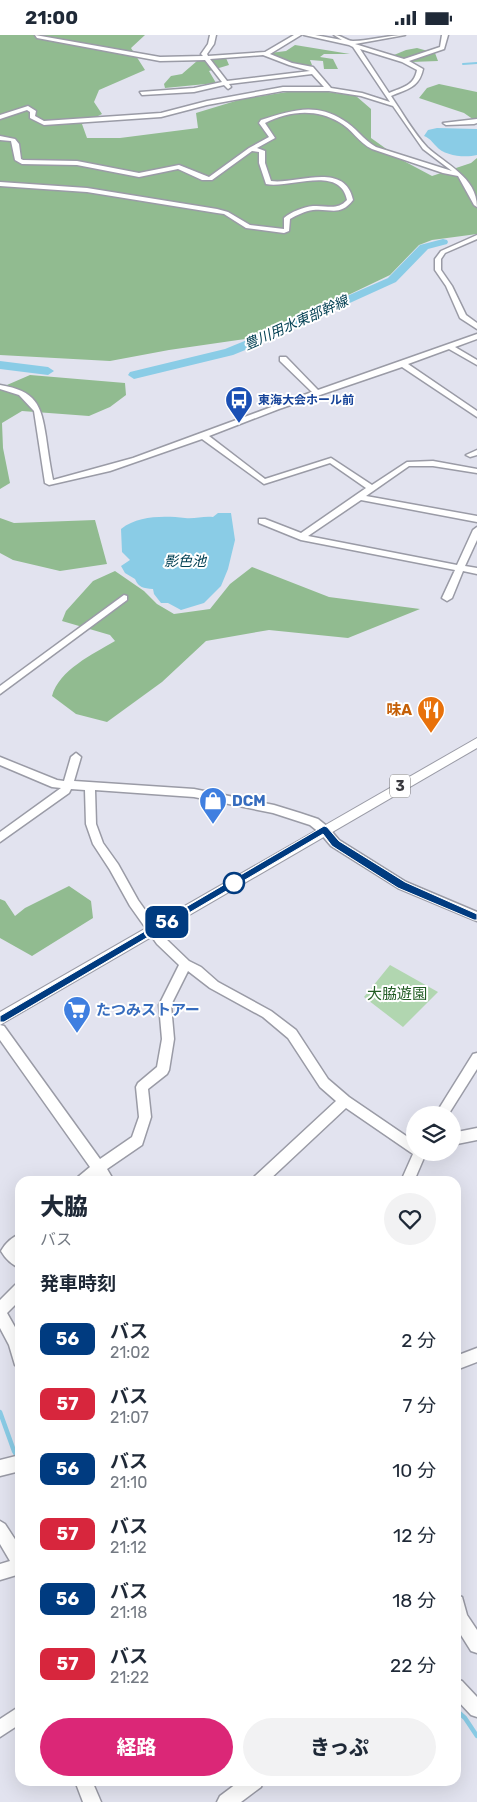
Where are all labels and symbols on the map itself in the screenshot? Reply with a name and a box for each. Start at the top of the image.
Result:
water label: 豊川用水東部幹線 [241,292,352,354]
bus stop icon: 東海大会ホール前 [224,385,254,424]
place label: 東海大会ホール前 [258,393,354,407]
water label: 影色池 [164,553,208,570]
restaurant icon: 味A [416,695,446,734]
place label: 味A [386,701,412,719]
road number: 3 [390,774,410,797]
shop icon: DCM [198,786,228,825]
place label: DCM [232,792,266,810]
unlabelled marker [223,872,245,894]
line badge: 56 [144,906,190,938]
park label: 大脇遊園 [367,985,427,1003]
supermarket icon: たつみストアー [62,995,92,1034]
place label: たつみストアー [96,1001,200,1019]

